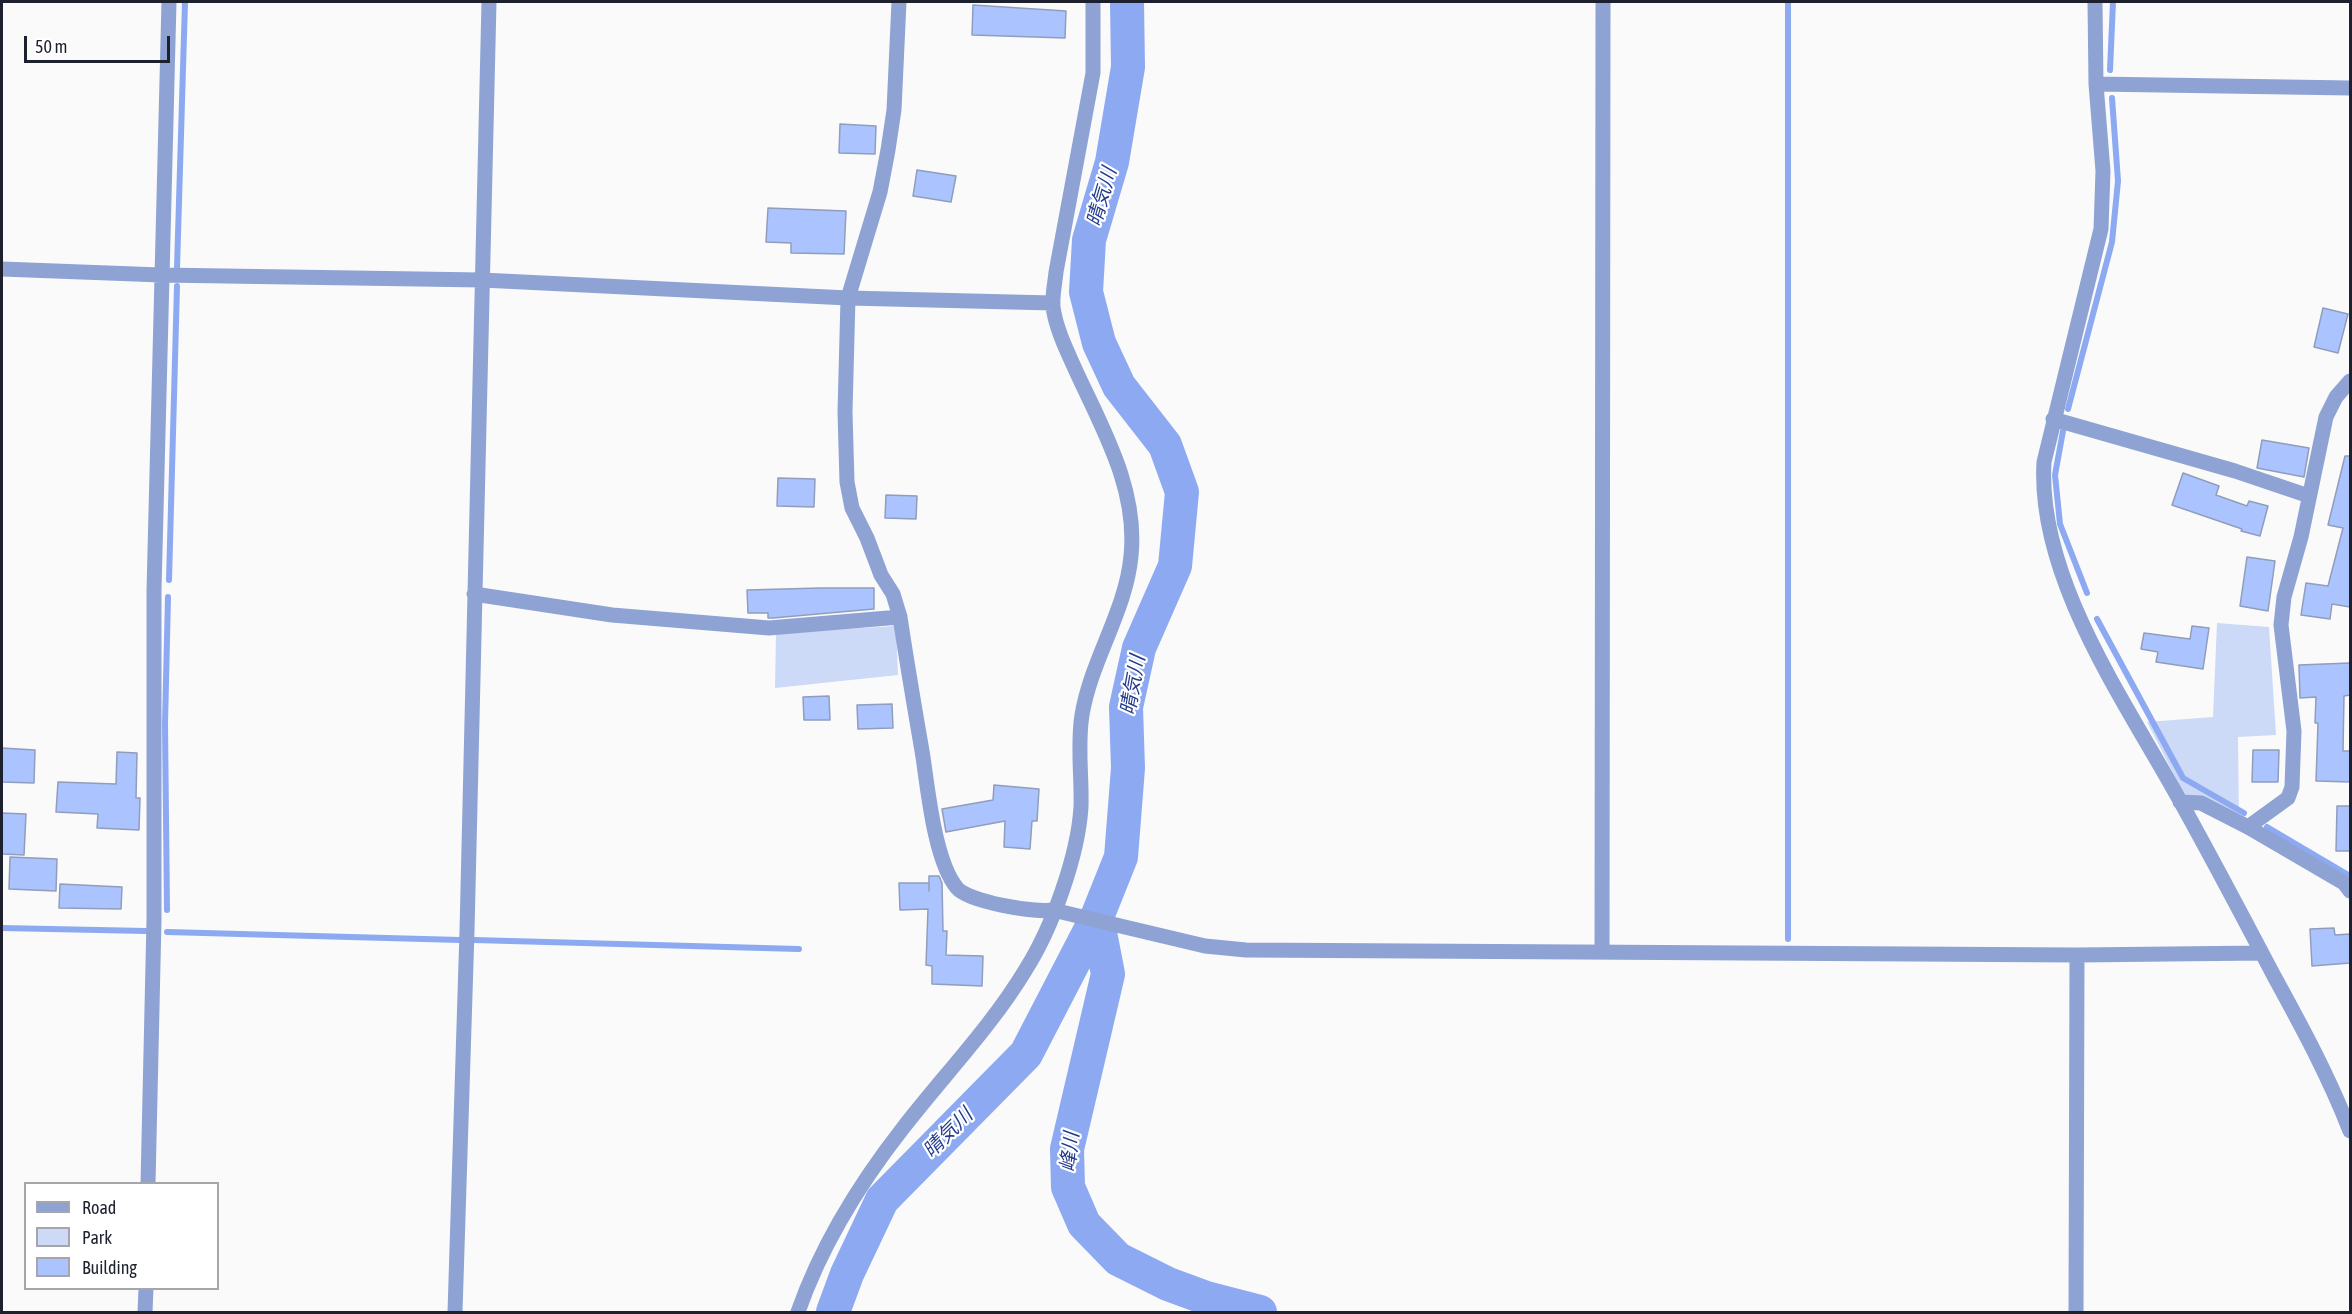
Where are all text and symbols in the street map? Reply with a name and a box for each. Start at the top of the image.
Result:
scale bar [27,24,172,62]
text: 50 m [35,36,67,57]
water label: 晴気川 [1082,165,1122,229]
water label: 晴気川 [1116,653,1150,717]
water label: 晴気川 [918,1103,978,1163]
water label: 峰川 [1056,1131,1084,1173]
legend [24,1182,219,1290]
text: Road [82,1197,116,1218]
text: Park [82,1227,112,1248]
text: Building [82,1257,137,1278]

